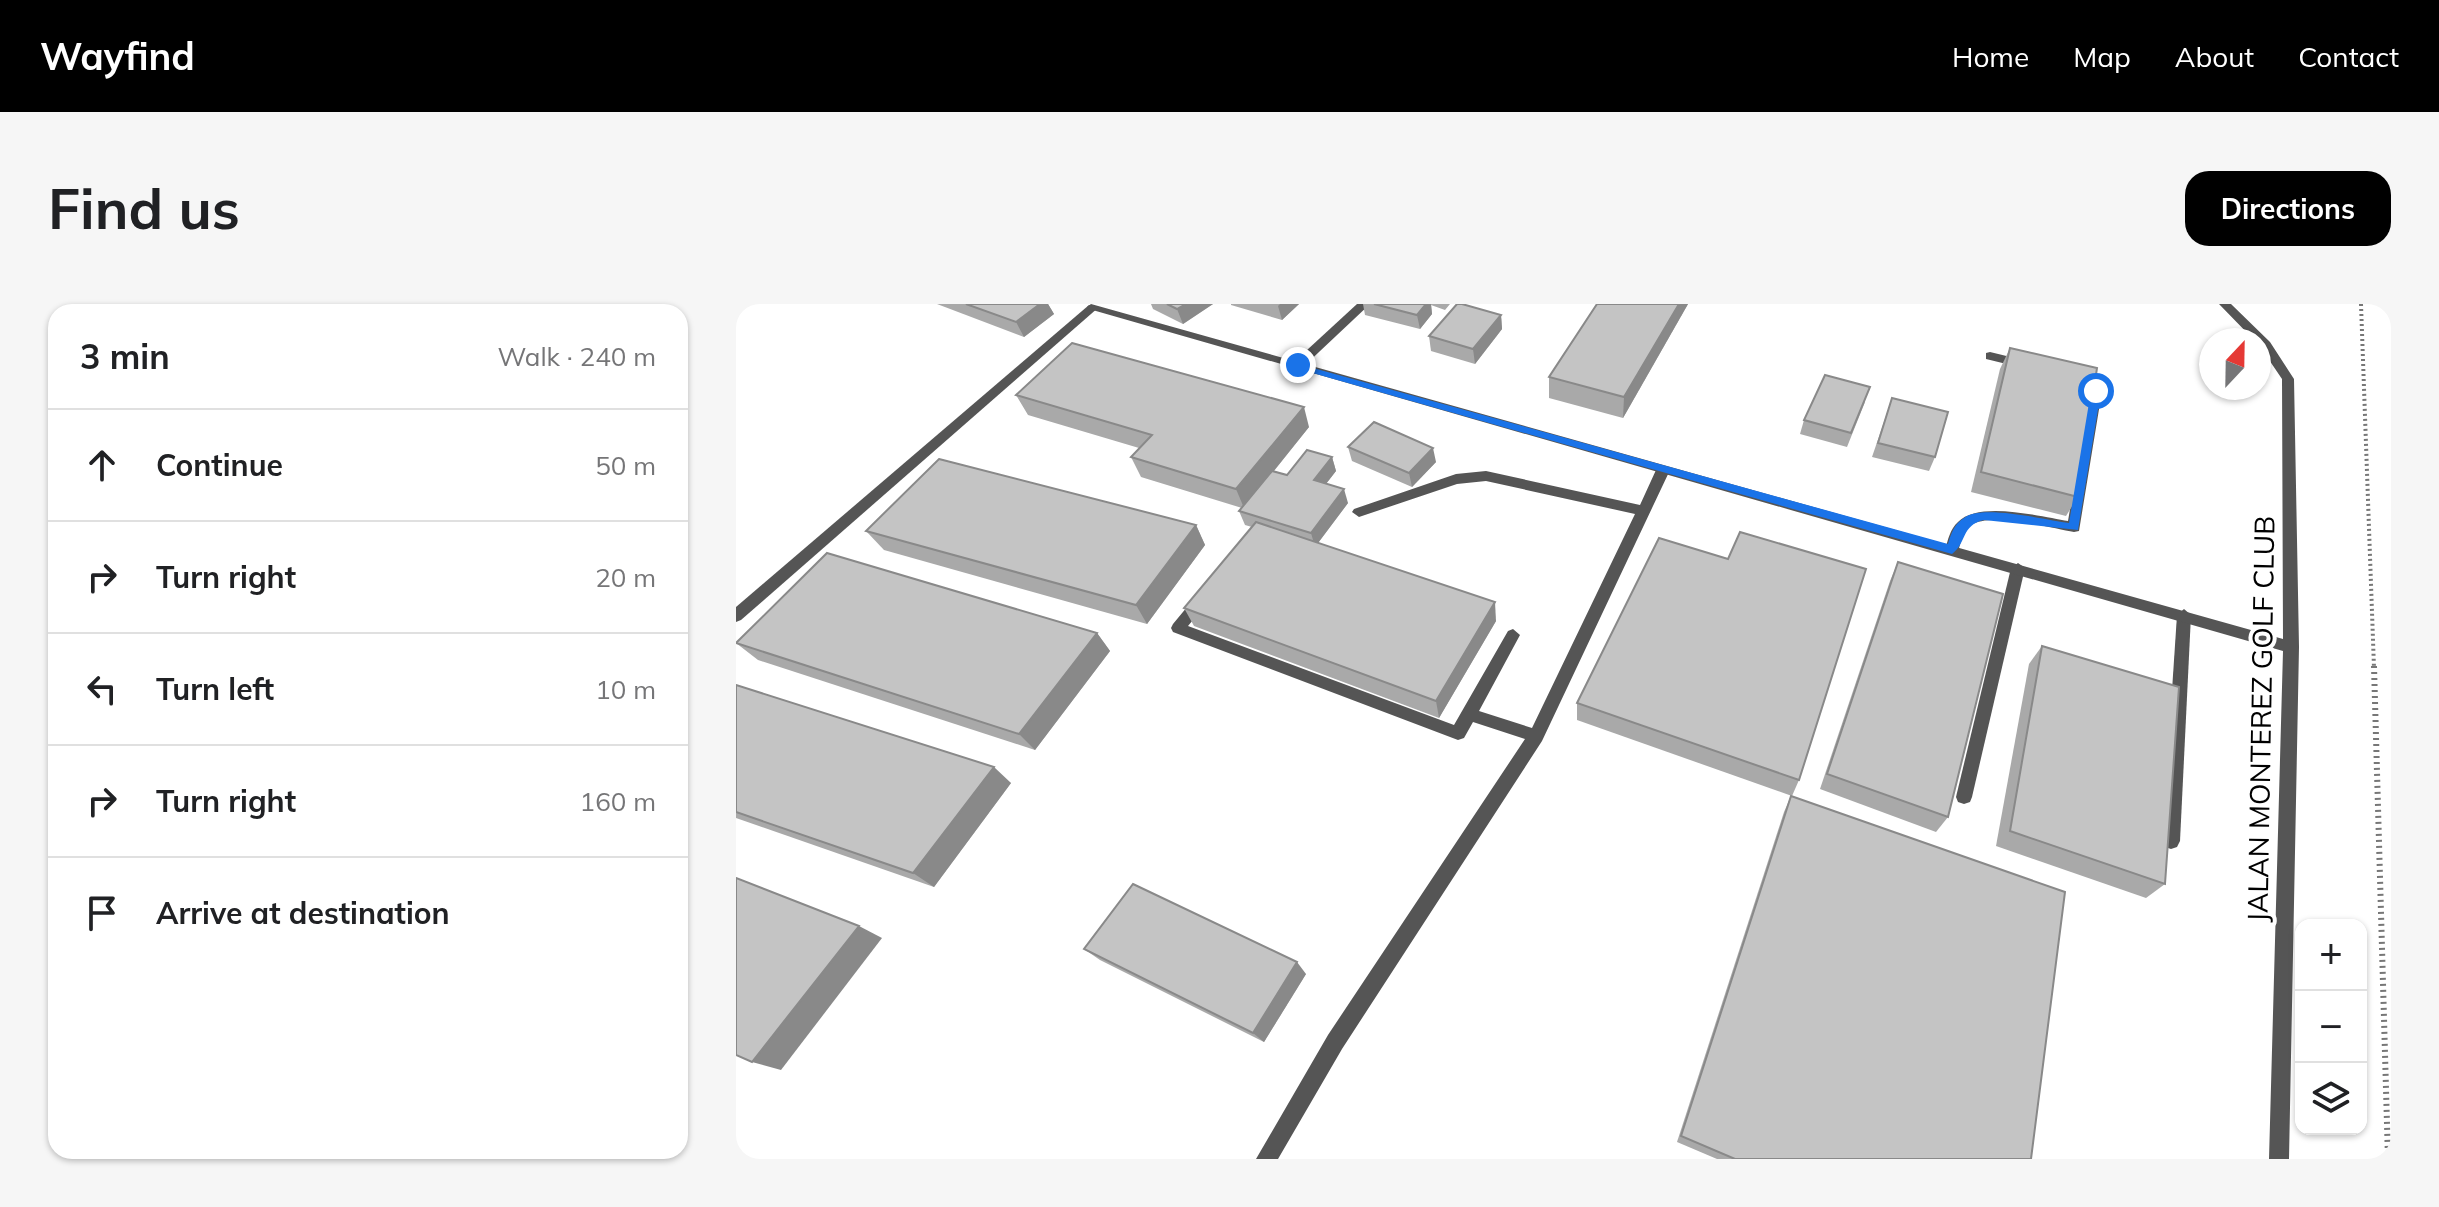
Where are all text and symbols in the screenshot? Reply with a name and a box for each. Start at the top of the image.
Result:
text: Wayfind [40,32,195,80]
text: Home [1952,39,2029,74]
text: Map [2073,39,2131,74]
text: About [2175,39,2254,74]
text: Contact [2298,39,2399,74]
button: Directions [2185,171,2391,246]
text: Find us [48,173,240,243]
north arrow [2199,328,2271,400]
text: 3 min [80,335,170,378]
text: Walk · 240 m [497,340,656,373]
route end [1280,347,1316,383]
route start [2078,373,2114,409]
icon: ahead [80,443,124,487]
text: Continue [156,446,283,484]
text: 50 m [595,449,656,482]
street label: JALAN MONTEREZ GOLF CLUB [2239,515,2282,923]
icon: right [80,555,124,599]
text: Turn right [156,558,296,596]
text: 20 m [595,561,656,594]
icon: left [80,667,124,711]
text: Turn left [156,670,274,708]
text: 10 m [595,673,656,706]
icon: right [80,779,124,823]
text: Turn right [156,782,296,820]
text: 160 m [580,785,656,818]
icon: arrive [80,891,124,935]
text: Arrive at destination [156,894,450,932]
map controls [2295,919,2367,1135]
button: + [2295,919,2367,991]
button: − [2295,991,2367,1063]
button: layers [2295,1063,2367,1135]

